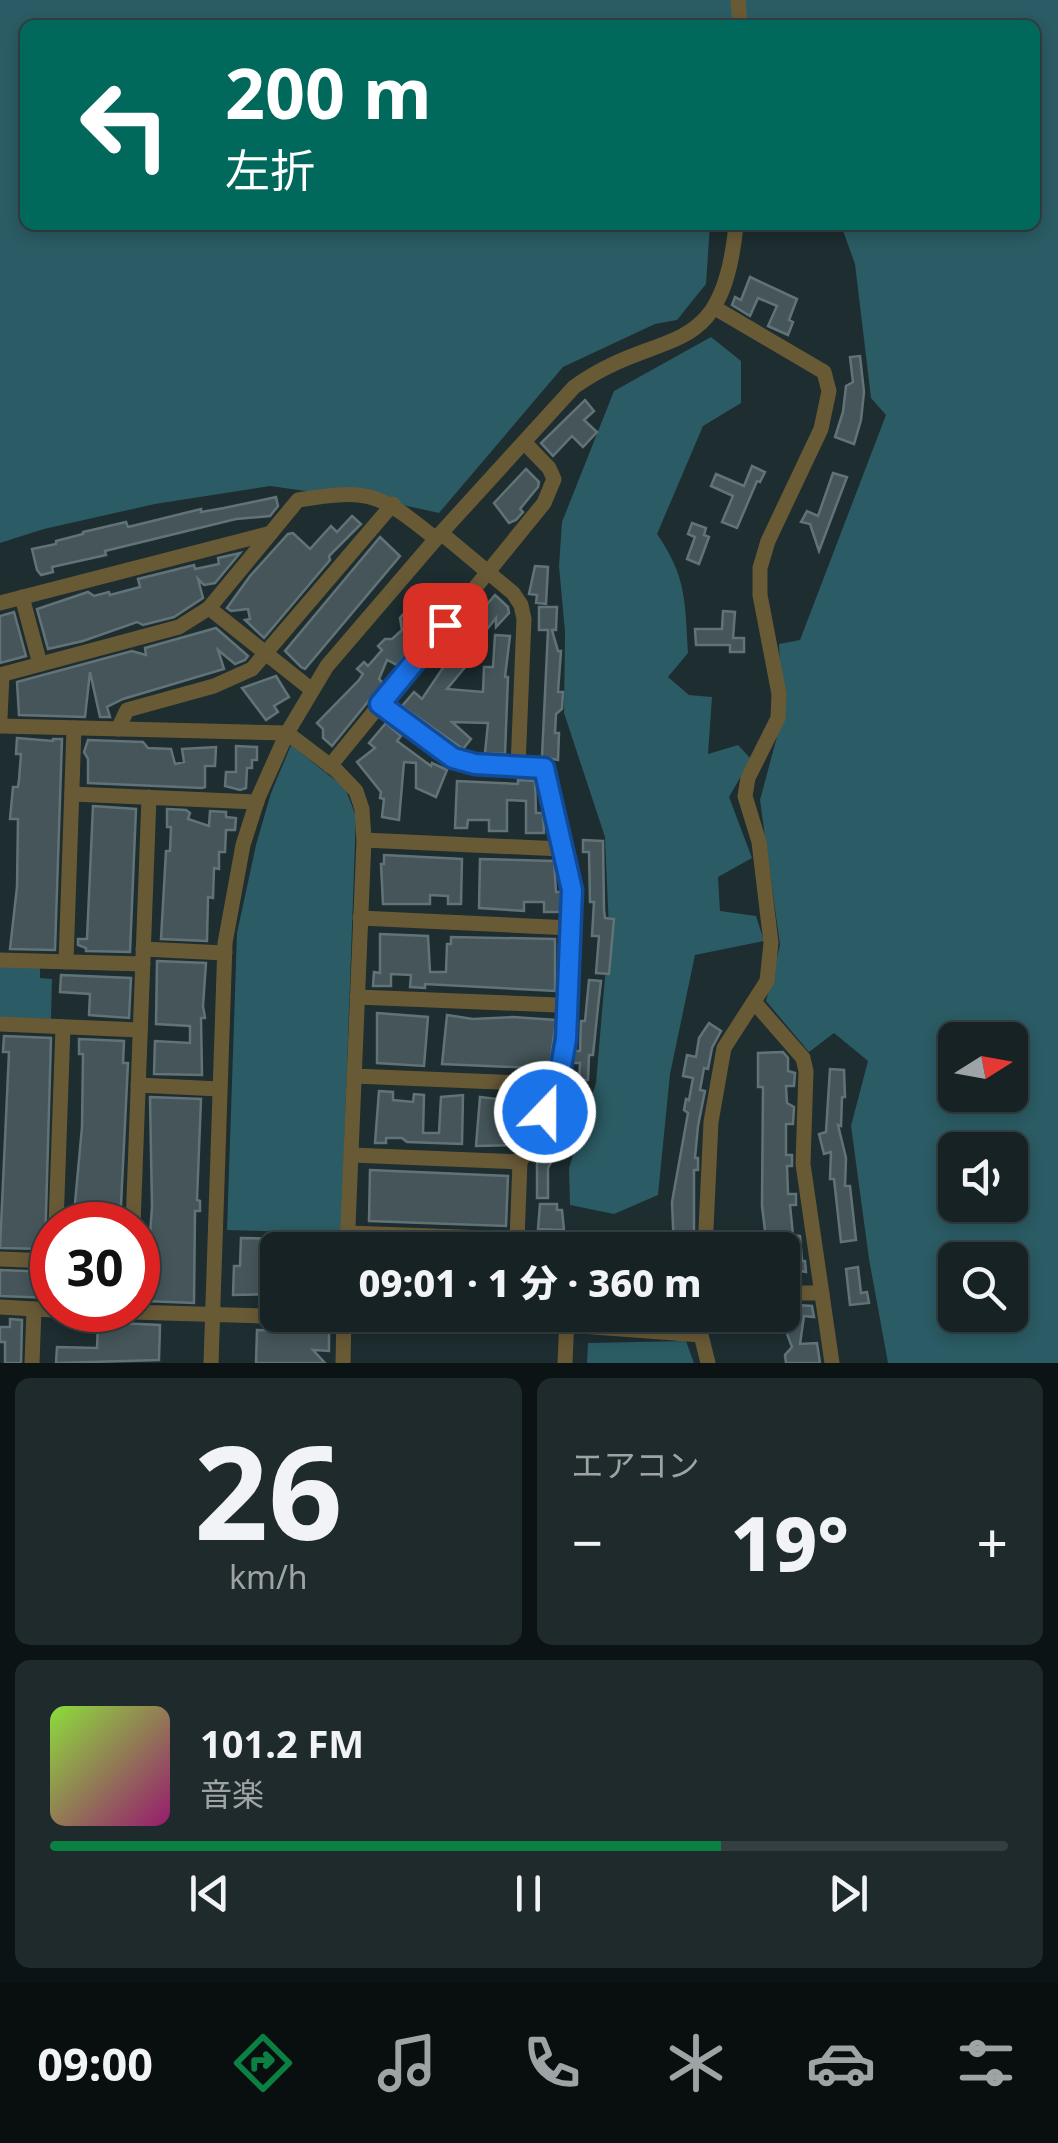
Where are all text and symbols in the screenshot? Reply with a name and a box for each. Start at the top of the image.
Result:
text: 200 m [225,44,432,140]
icon: left [60,60,190,190]
text: 左折 [225,139,315,200]
pin [403,583,488,668]
icon: arrive [418,598,473,653]
north arrow [938,1022,1028,1112]
map controls [938,1022,1028,1332]
position arrow [493,1060,597,1164]
button: sound [938,1132,1028,1222]
speed limit sign: 30 [30,1202,160,1332]
button: search [938,1242,1028,1332]
text: 09:01 · 1 分 · 360 m [359,1256,701,1308]
text: 26 [194,1401,343,1578]
text: エアコン [572,1443,700,1486]
text: 19° [731,1491,849,1593]
text: − [572,1504,603,1579]
text: + [977,1504,1008,1579]
text: km/h [229,1555,308,1598]
text: 101.2 FM [200,1717,364,1769]
text: 音楽 [200,1772,264,1815]
icon: previous [182,1866,237,1921]
icon: pause [501,1866,556,1921]
icon: next [821,1866,876,1921]
icon: directions [228,2028,298,2098]
icon: music [372,2028,442,2098]
icon: phone [517,2028,587,2098]
icon: climate [661,2028,731,2098]
icon: car [806,2028,876,2098]
icon: filters [951,2028,1021,2098]
text: 09:00 [37,2033,153,2094]

